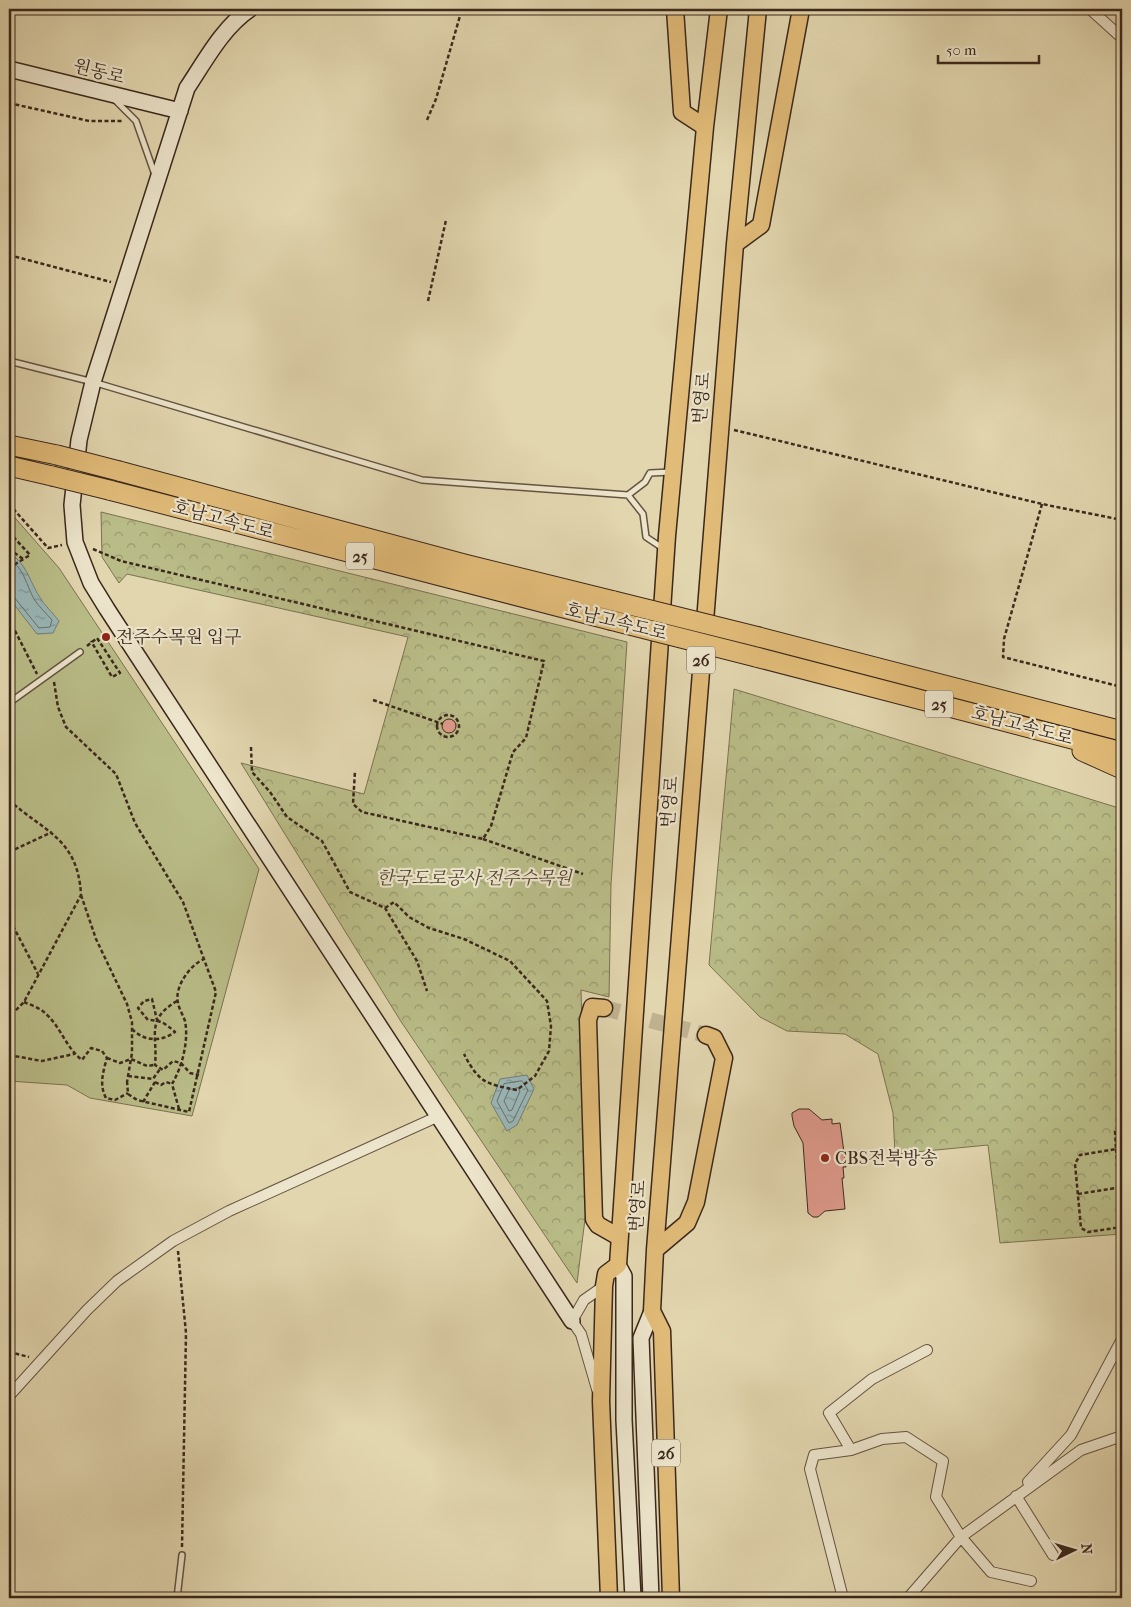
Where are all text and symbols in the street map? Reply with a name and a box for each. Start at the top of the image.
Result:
scale bar [938,32,1040,64]
text: 50 m [946,41,977,59]
street label: 원동로 [71,56,127,88]
street label: 번영로 [689,371,715,425]
street label: 호남고속도로 [170,496,276,544]
road number: 25 [346,542,374,570]
street label: 호남고속도로 [563,599,669,645]
place label: 전주수목원 입구 [116,627,242,648]
marker: 전주수목원 입구 [100,631,112,643]
road number: 26 [687,646,715,674]
road number: 25 [925,691,953,718]
street label: 호남고속도로 [969,702,1075,750]
street label: 번영로 [657,775,683,829]
park label: 한국도로공사 전주수목원 [376,868,573,889]
place label: CBS전북방송 [835,1148,938,1169]
marker: CBS전북방송 [819,1152,831,1164]
street label: 번영로 [626,1179,650,1233]
road number: 26 [652,1440,680,1466]
north arrow [1048,1524,1098,1574]
text: N [1078,1543,1095,1555]

